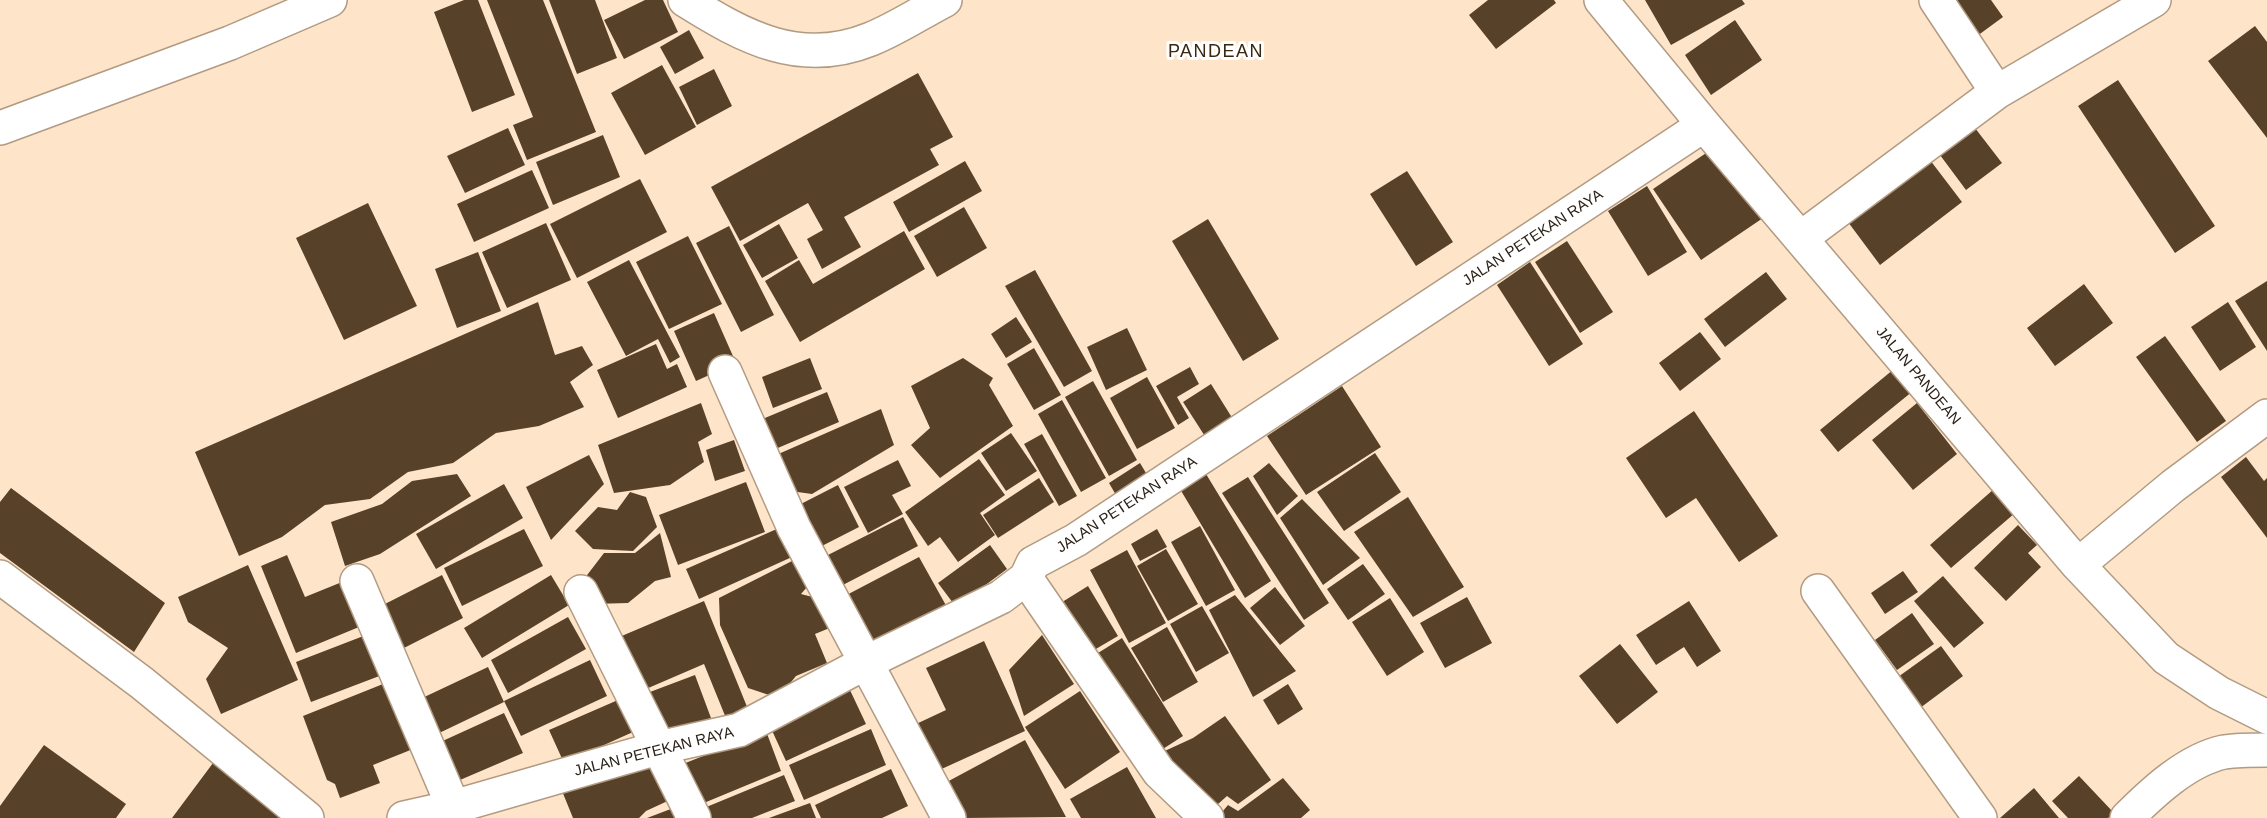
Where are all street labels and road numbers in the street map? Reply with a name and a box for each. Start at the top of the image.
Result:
street label: JALAN PETEKAN RAYA [1459,186,1607,290]
street label: JALAN PANDEAN [1872,323,1964,429]
street label: JALAN PETEKAN RAYA [1053,453,1201,557]
street label: JALAN PETEKAN RAYA [572,723,736,781]

